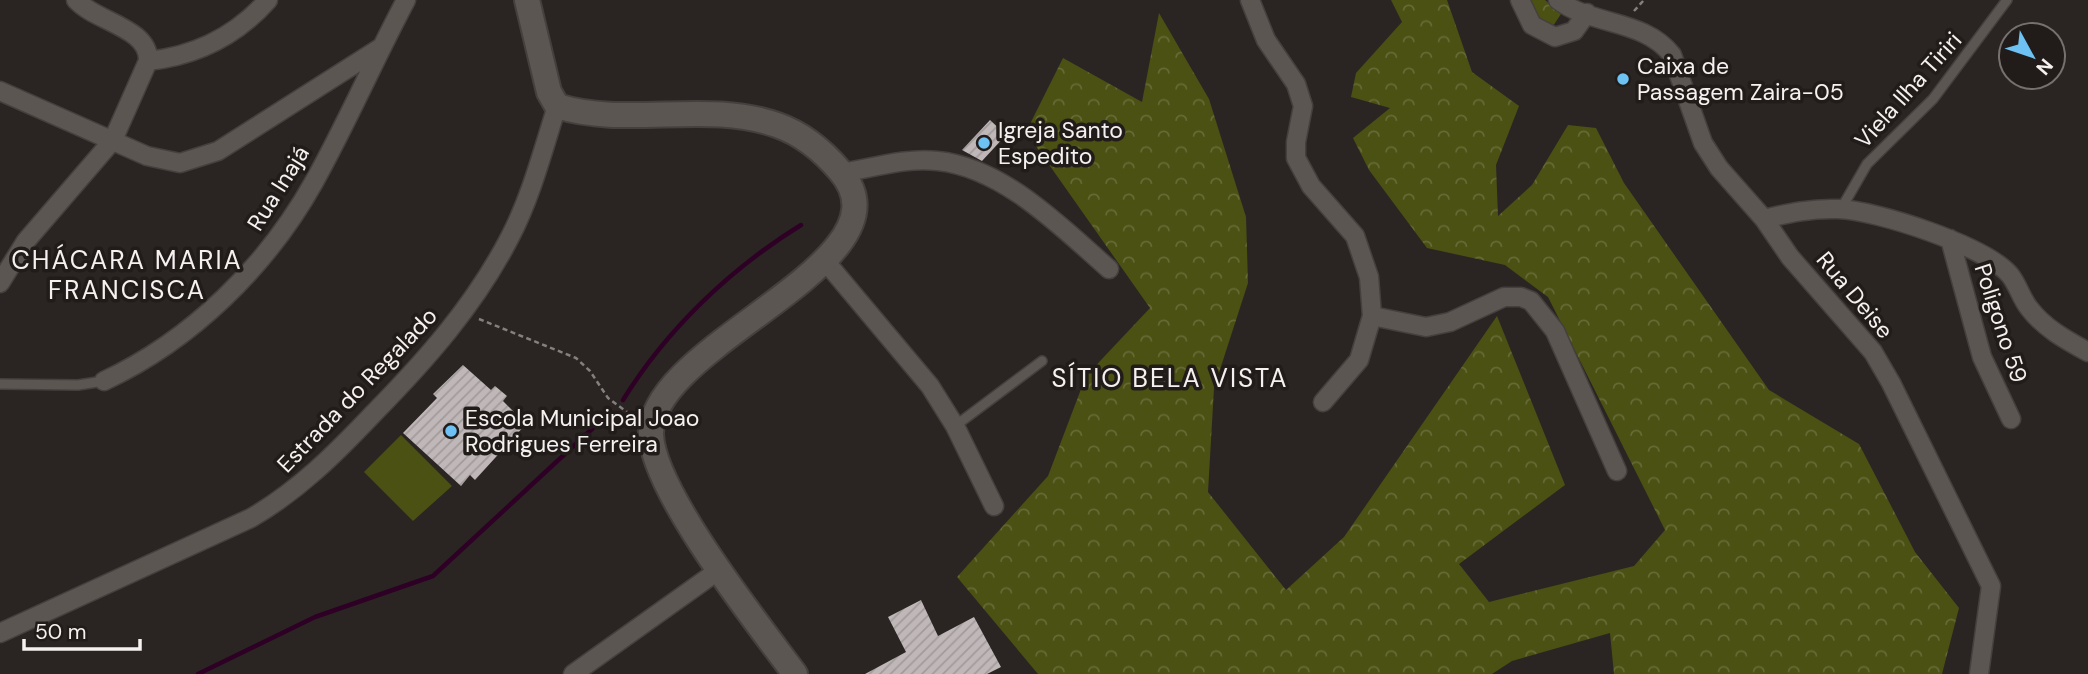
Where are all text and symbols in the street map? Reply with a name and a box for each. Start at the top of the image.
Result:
north arrow [1997,21,2067,91]
street label: Viela Ilha Tiriri [1848,25,1968,155]
place label: Caixa de Passagem Zaira-05 [1637,51,1844,107]
text: N [2031,53,2059,80]
marker: Caixa de Passagem Zaira-05 [1615,71,1631,87]
place label: Igreja Santo Espedito [998,115,1123,171]
marker: Igreja Santo Espedito [976,135,992,151]
street label: Rua Inajá [240,140,316,236]
district label: CHÁCARA MARIA FRANCISCA [11,243,243,307]
street label: Rua Deise [1810,245,1900,345]
street label: Poligono 59 [1968,260,2034,386]
street label: Estrada do Regalado [270,301,444,479]
district label: SÍTIO BELA VISTA [1051,361,1289,395]
place label: Escola Municipal Joao Rodrigues Ferreira [465,403,700,459]
marker: Escola Municipal Joao Rodrigues Ferreira [443,423,459,439]
scale bar [24,608,140,652]
text: 50 m [35,618,86,646]

